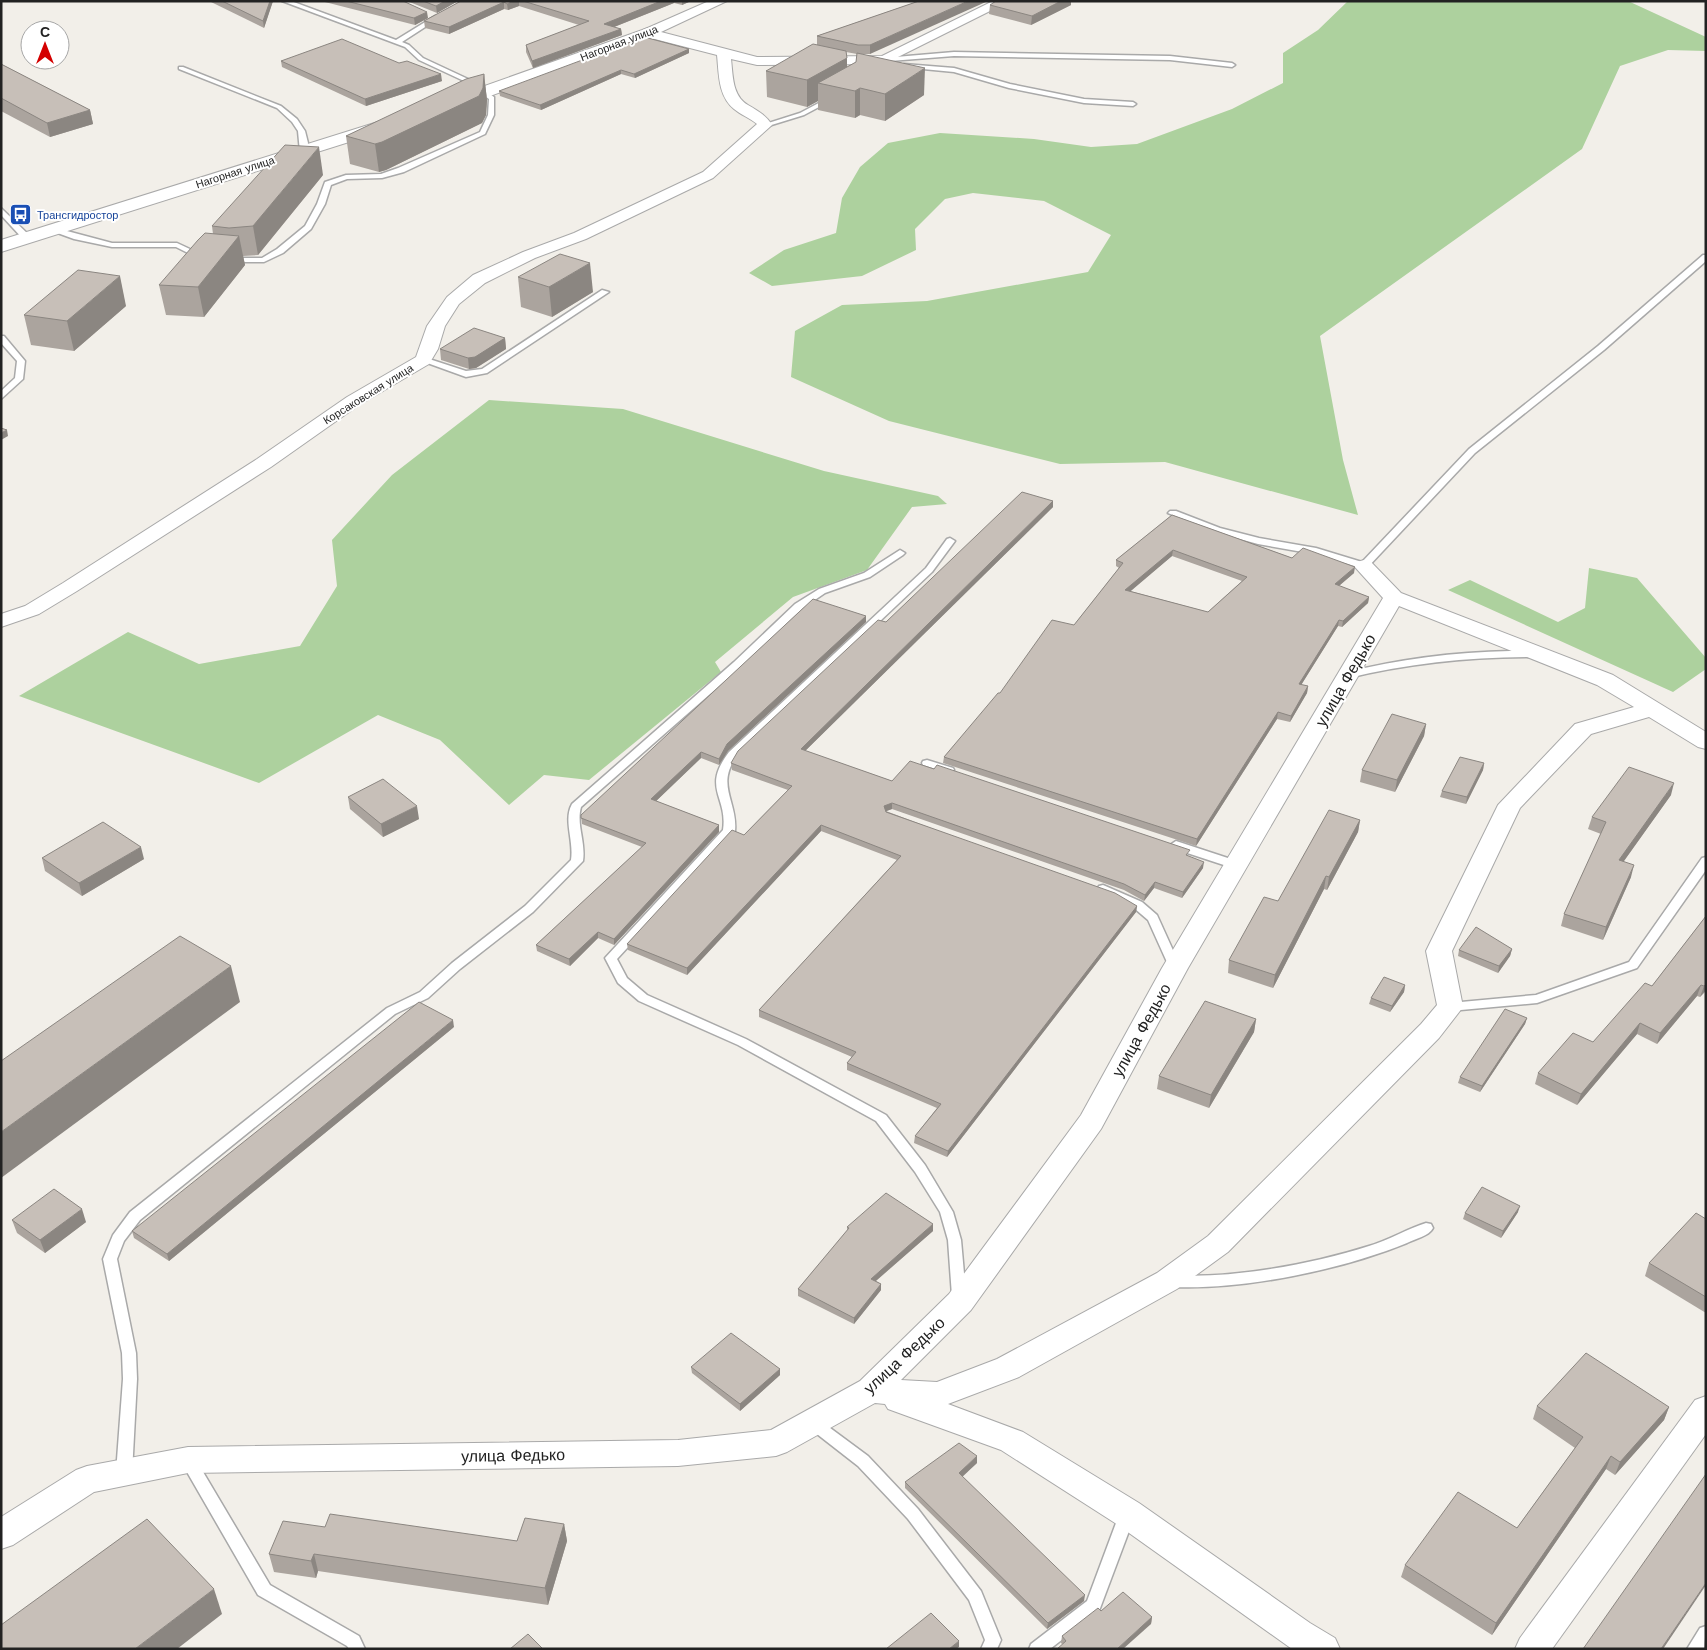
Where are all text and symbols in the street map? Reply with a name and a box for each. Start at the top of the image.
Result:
north arrow [20,20,70,70]
street label: Нагорная улица [578,22,661,64]
text: С [40,24,50,40]
street label: Нагорная улица [194,153,277,191]
bus stop icon: Трансгидростор [9,203,33,227]
place label: Трансгидростор [37,209,118,222]
street label: Корсаковская улица [321,361,416,427]
street label: улица Федько [1311,630,1380,730]
street label: улица Федько [1108,980,1175,1080]
street label: улица Федько [860,1313,949,1398]
street label: улица Федько [461,1445,565,1466]

